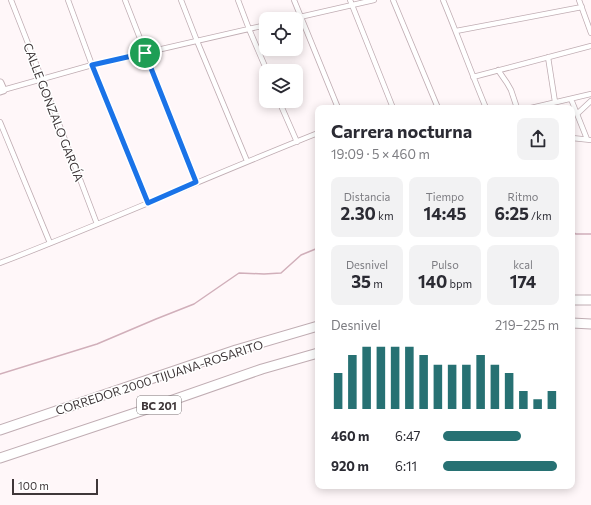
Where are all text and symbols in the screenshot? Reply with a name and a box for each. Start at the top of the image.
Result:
map controls [259,12,303,108]
button: locate [259,12,303,56]
pin [128,36,162,70]
street label: CALLE GONZALO GARCÍA [21,41,87,183]
icon: arrive [134,42,156,64]
button: layers [259,64,303,108]
button: share [517,118,559,160]
text: Carrera nocturna [331,120,472,142]
text: 19:09 · 5 × 460 m [331,146,430,162]
text: Distancia [344,190,390,203]
text: Tiempo [426,190,464,203]
text: Ritmo [508,190,538,203]
text: 2.30 [340,203,376,224]
text: 14:45 [424,203,466,224]
text: 6:25 [494,203,529,224]
text: km [376,209,394,222]
text: /km [529,209,552,222]
text: Desnivel [346,258,388,271]
text: Pulso [431,258,459,271]
text: kcal [513,258,533,271]
text: 35 [351,271,371,292]
text: 140 [418,271,447,292]
text: 174 [510,271,536,292]
text: m [371,277,383,290]
text: bpm [447,277,472,290]
text: Desnivel [331,317,381,333]
text: 219–225 m [495,317,559,333]
street label: CORREDOR 2000 TIJUANA-ROSARITO [53,337,265,418]
road number: BC 201 [137,396,181,414]
text: 460 m [331,428,369,444]
text: 6:47 [395,428,420,444]
text: 920 m [331,458,369,474]
text: 6:11 [395,458,417,474]
scale bar [12,477,98,496]
text: 100 m [18,479,49,492]

